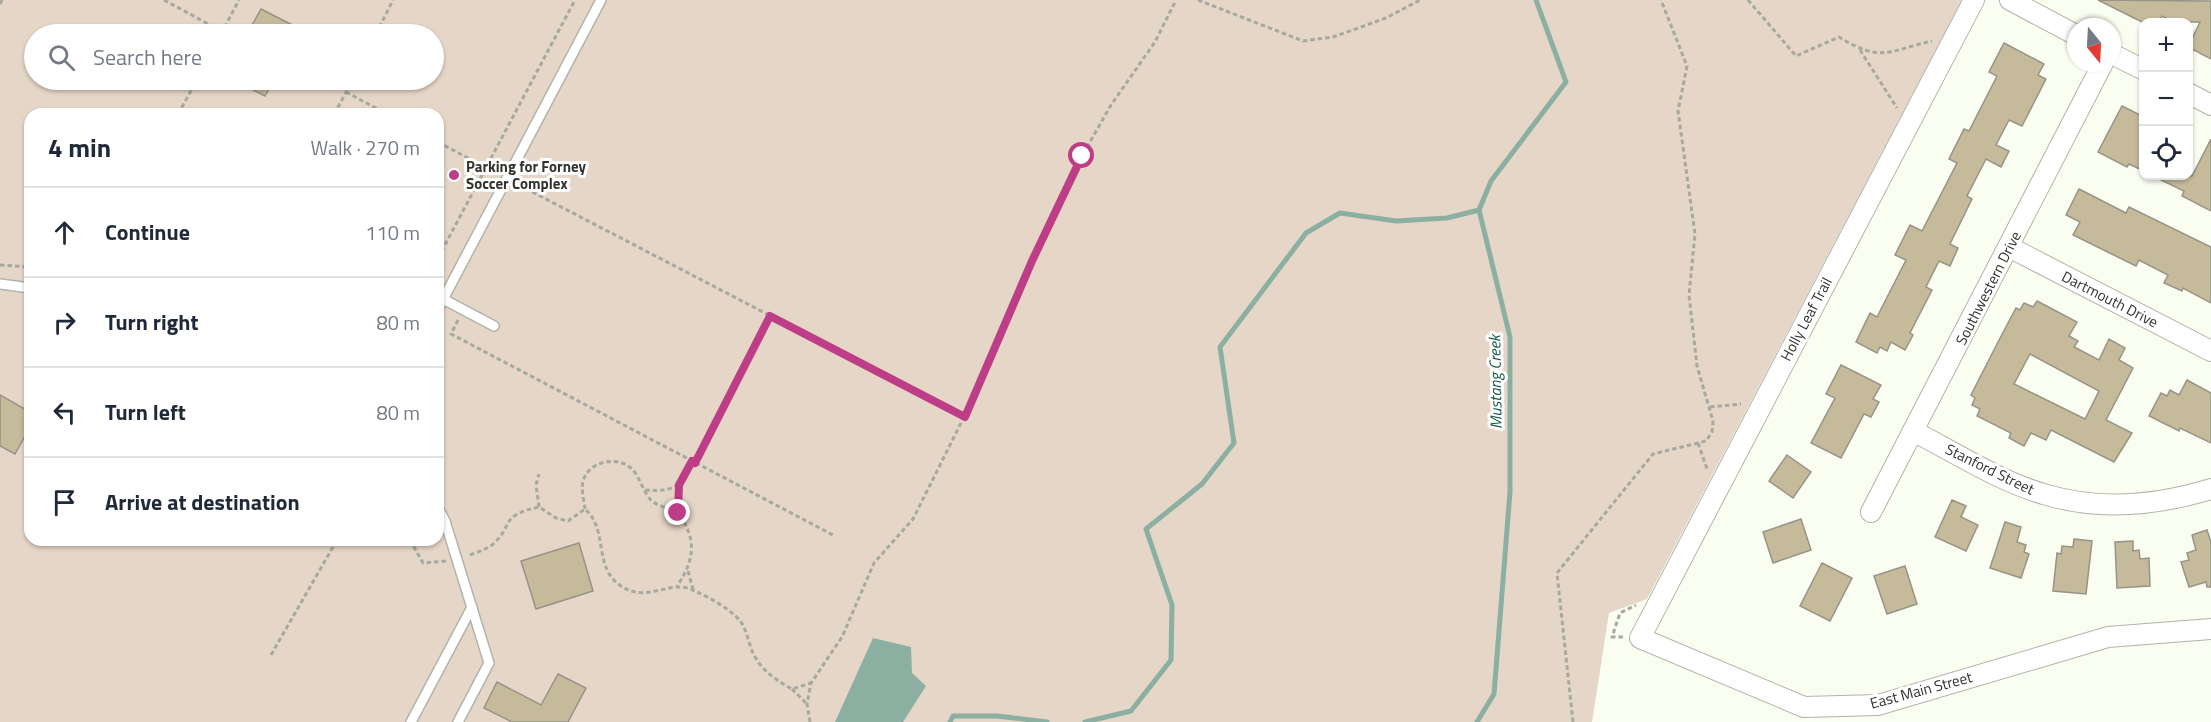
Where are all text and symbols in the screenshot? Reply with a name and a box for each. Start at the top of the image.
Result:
north arrow [2067,18,2121,72]
map controls [2139,18,2193,180]
button: + [2139,18,2193,72]
search box [24,24,444,90]
text: Search here [93,40,202,74]
icon: search [45,41,78,74]
button: − [2139,72,2193,126]
button: locate [2139,126,2193,180]
text: 4 min [48,128,111,167]
text: Walk · 270 m [311,132,420,163]
route start [1068,142,1094,168]
place label: Parking for Forney Soccer Complex [466,155,586,195]
marker: Parking for Forney Soccer Complex [447,168,461,182]
text: Continue [105,215,190,249]
icon: ahead [48,216,81,249]
text: 110 m [365,217,420,248]
street label: Southwestern Drive [1949,227,2027,349]
street label: Dartmouth Drive [2058,265,2162,333]
street label: Holly Leaf Trail [1774,273,1838,365]
text: Turn right [105,305,199,339]
icon: right [48,306,81,339]
text: 80 m [376,307,420,338]
water label: Mustang Creek [1482,333,1508,429]
text: Turn left [105,395,186,429]
icon: left [48,396,81,429]
text: 80 m [376,397,420,428]
street label: Stanford Street [1942,438,2039,501]
text: Arrive at destination [105,485,300,519]
icon: arrive [48,486,81,519]
route end [664,499,690,525]
street label: East Main Street [1867,665,1975,715]

